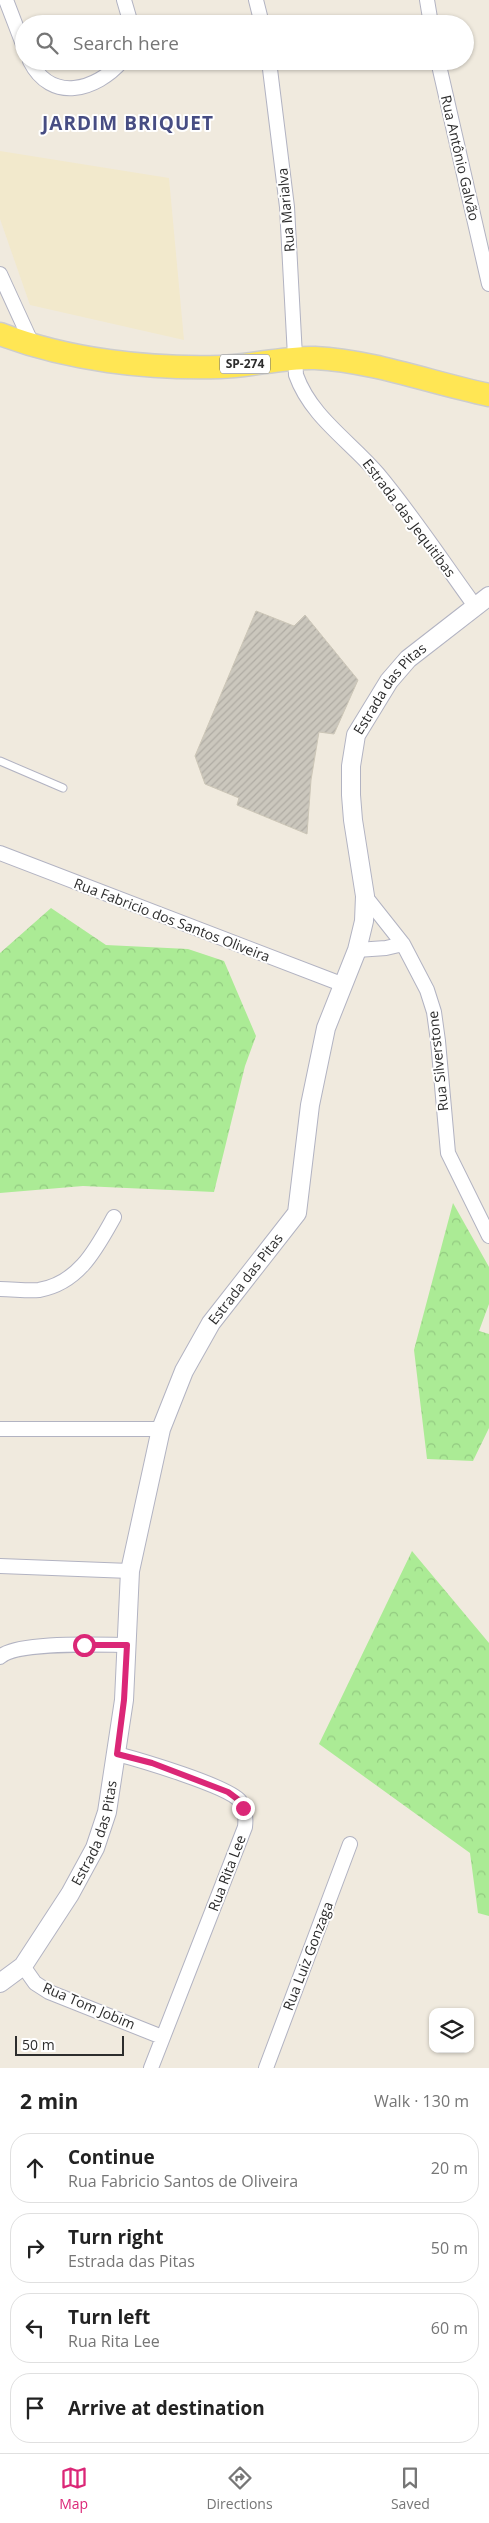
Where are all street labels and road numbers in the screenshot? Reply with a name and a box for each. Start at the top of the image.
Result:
street label: Rua Antônio Galvão [437,93,484,223]
street label: Rua Marialva [272,167,299,253]
road number: SP-274 [220,354,270,374]
street label: Estrada das Jequitibas [359,455,460,581]
street label: Estrada das Pitas [349,638,430,738]
street label: Rua Fabricio dos Santos Oliveira [71,873,273,966]
street label: Rua Silverstone [423,1010,452,1112]
street label: Estrada das Pitas [203,1229,287,1328]
street label: Estrada das Pitas [66,1779,121,1889]
street label: Rua Rita Lee [203,1832,250,1914]
street label: Rua Luiz Gonzaga [278,1899,337,2013]
street label: Rua Tom Jobim [40,1978,138,2034]

